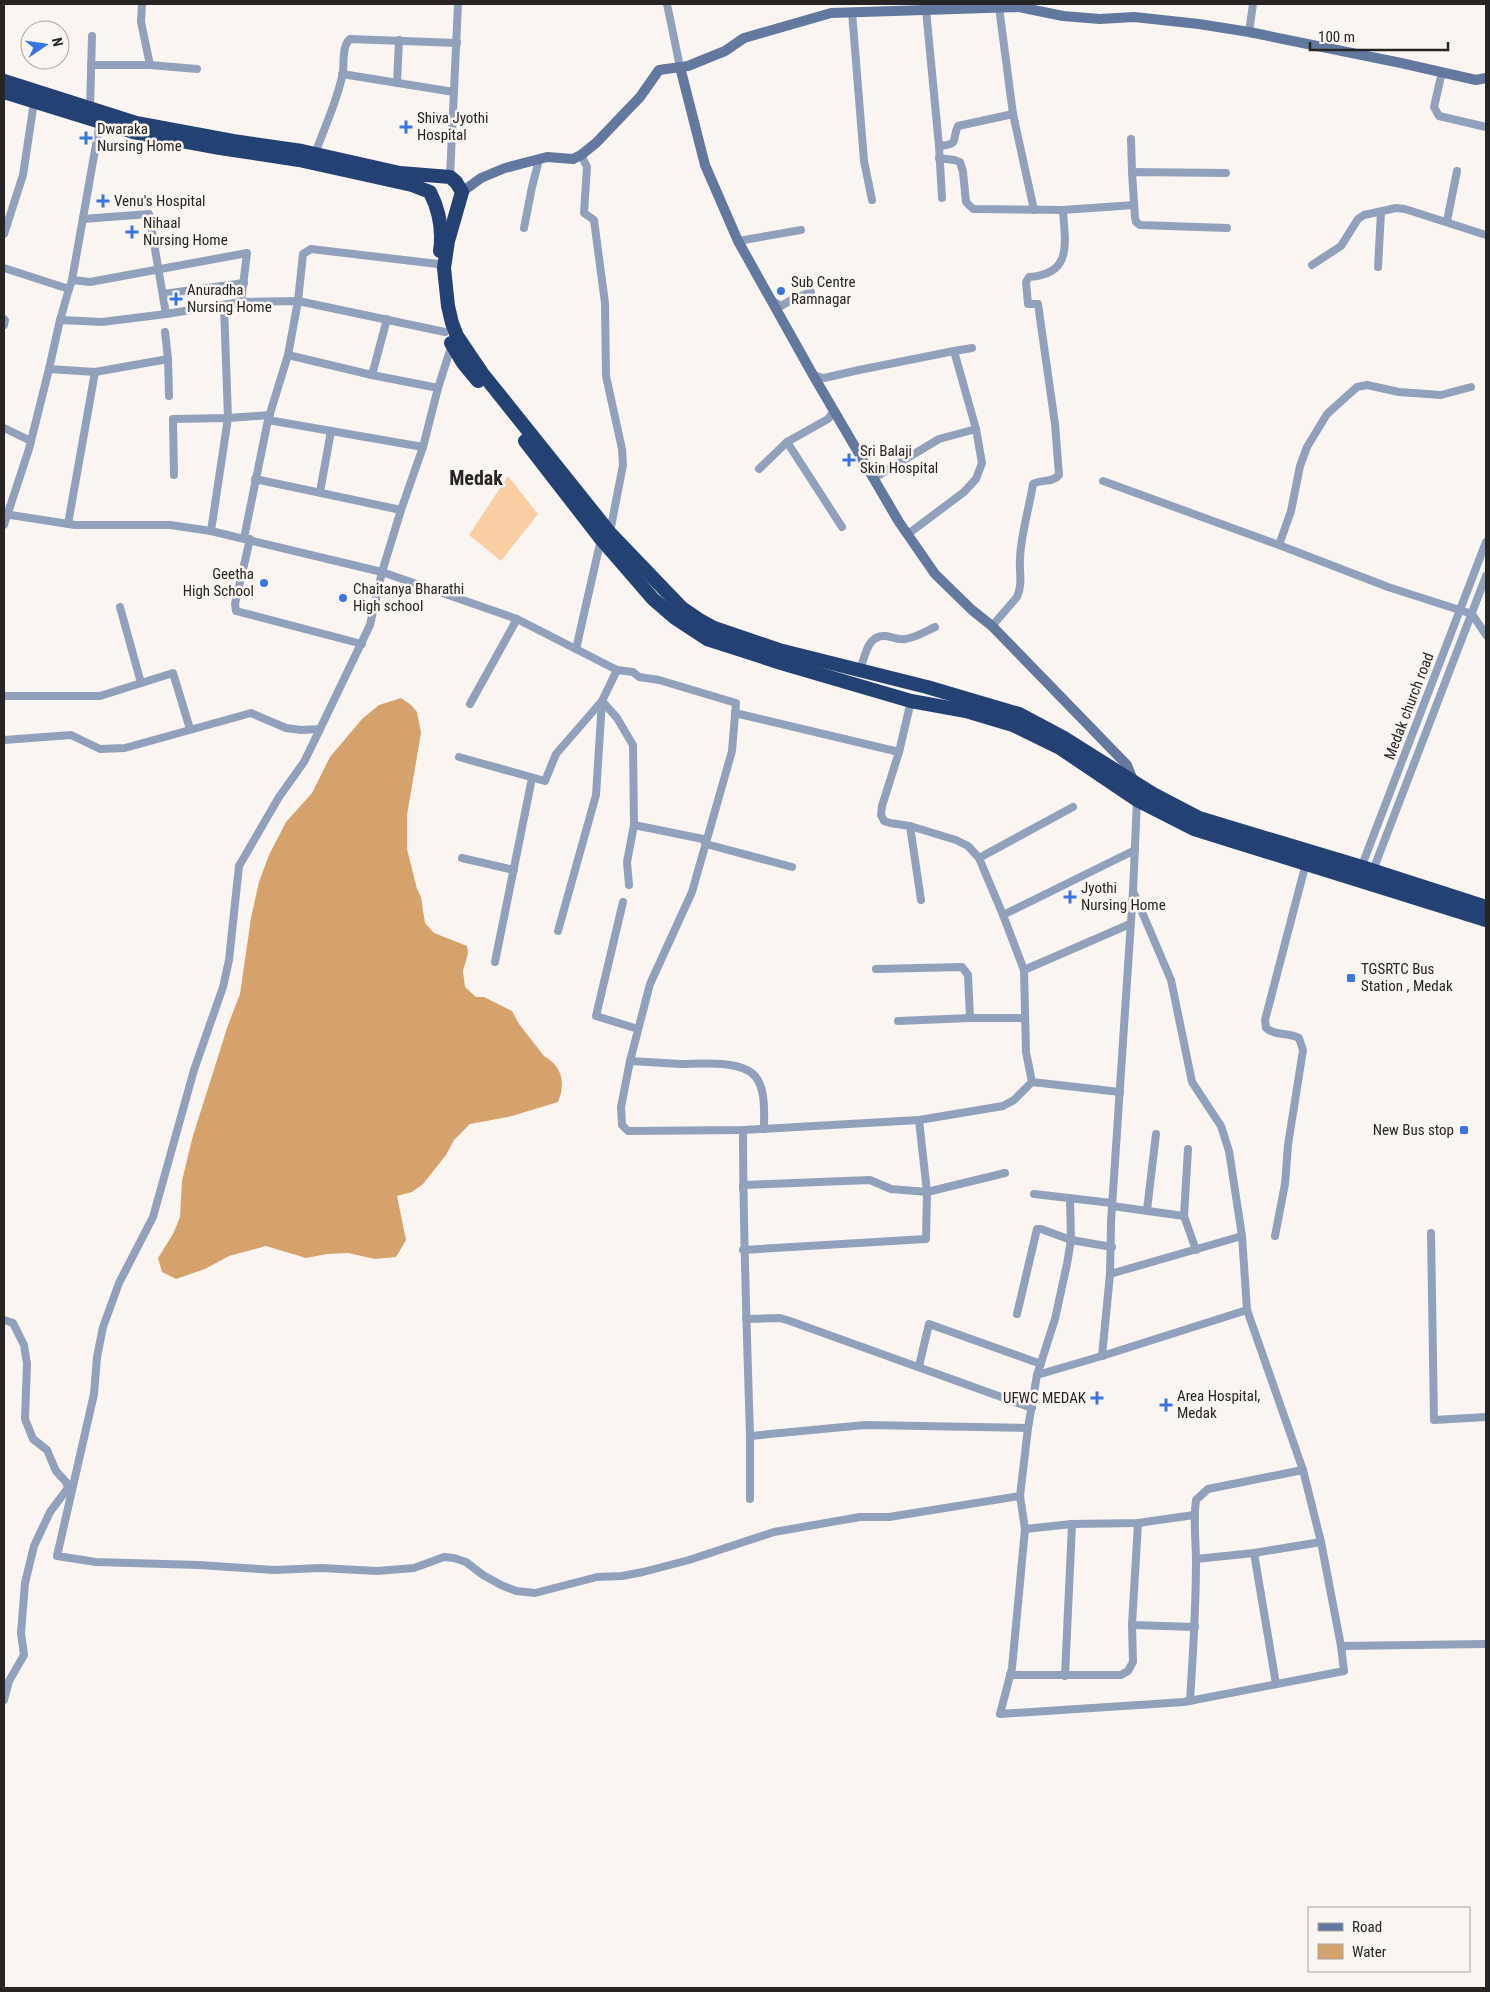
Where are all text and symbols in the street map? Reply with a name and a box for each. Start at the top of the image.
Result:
north arrow [20,20,70,70]
scale bar [1310,20,1448,52]
text: 100 m [1318,28,1355,46]
text: N [49,36,66,48]
place label: Shiva Jyothi Hospital [417,109,488,144]
place label: Dwaraka Nursing Home [97,120,182,155]
marker: Shiva Jyothi Hospital [399,120,413,134]
marker: Dwaraka Nursing Home [79,131,93,145]
place label: Venu's Hospital [114,192,206,210]
marker: Venu's Hospital [96,194,110,208]
place label: Nihaal Nursing Home [143,214,228,249]
marker: Nihaal Nursing Home [125,225,139,239]
place label: Sub Centre Ramnagar [791,273,856,308]
place label: Anuradha Nursing Home [187,281,272,316]
marker: Sub Centre Ramnagar [775,285,787,297]
marker: Anuradha Nursing Home [169,292,183,306]
place label: Sri Balaji Skin Hospital [860,442,938,477]
marker: Sri Balaji Skin Hospital [842,453,856,467]
district label: Medak [449,466,503,490]
place label: Geetha High School [183,565,254,600]
marker: Geetha High School [258,577,270,589]
place label: Chaitanya Bharathi High school [353,580,464,615]
marker: Chaitanya Bharathi High school [337,592,349,604]
street label: Medak church road [1380,650,1438,762]
place label: Jyothi Nursing Home [1081,879,1166,914]
marker: Jyothi Nursing Home [1063,890,1077,904]
place label: TGSRTC Bus Station , Medak [1361,960,1453,995]
marker: TGSRTC Bus Station , Medak [1345,972,1357,984]
place label: New Bus stop [1373,1121,1454,1139]
marker: New Bus stop [1458,1124,1470,1136]
place label: Area Hospital, Medak [1177,1387,1260,1422]
place label: UFWC MEDAK [1003,1389,1087,1407]
marker: UFWC MEDAK [1090,1391,1104,1405]
marker: Area Hospital, Medak [1159,1398,1173,1412]
legend [1308,1907,1470,1972]
text: Road [1352,1918,1382,1936]
text: Water [1352,1943,1387,1961]

